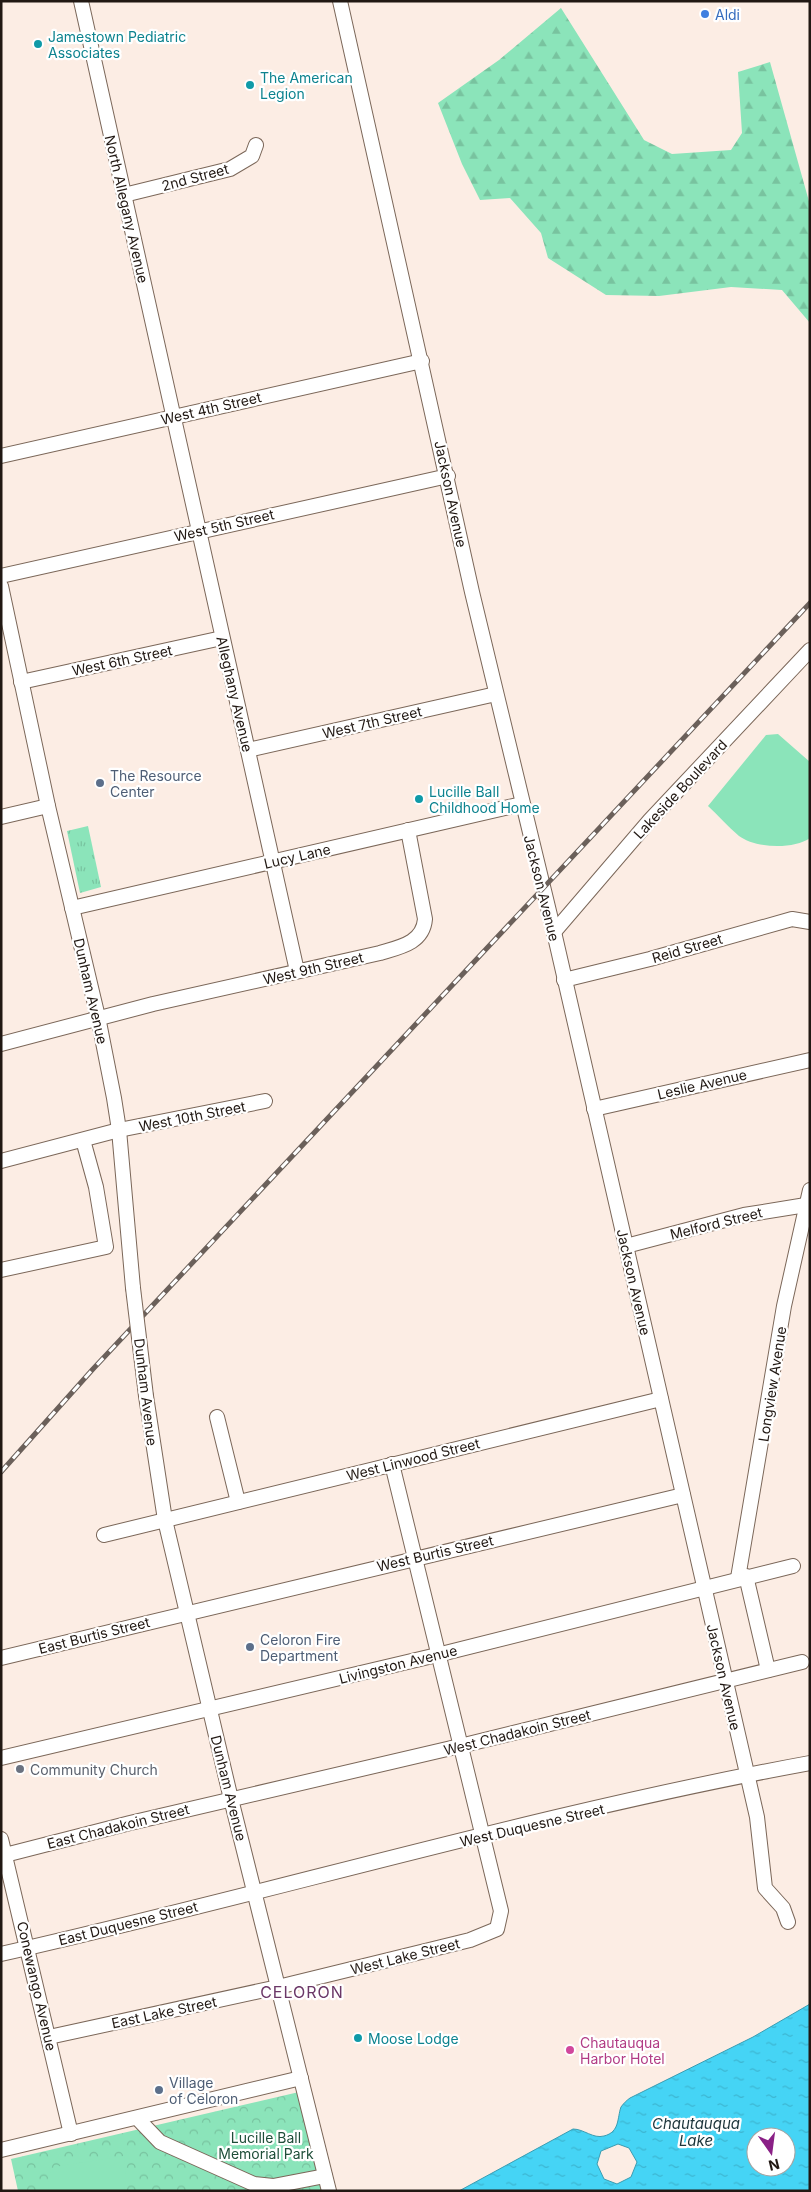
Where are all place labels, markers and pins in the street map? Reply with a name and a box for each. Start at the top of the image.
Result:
place label: Aldi [715,6,740,23]
marker: Aldi [699,8,711,20]
place label: Jamestown Pediatric Associates [48,28,186,61]
marker: Jamestown Pediatric Associates [32,38,44,50]
place label: The American Legion [260,69,353,102]
marker: The American Legion [244,79,256,91]
place label: The Resource Center [110,767,202,800]
marker: The Resource Center [94,777,106,789]
place label: Lucille Ball Childhood Home [429,783,540,816]
marker: Lucille Ball Childhood Home [413,793,425,805]
place label: Celoron Fire Department [260,1631,341,1664]
marker: Celoron Fire Department [244,1641,256,1653]
place label: Community Church [30,1761,158,1778]
marker: Community Church [14,1763,26,1775]
place label: Moose Lodge [368,2030,459,2047]
marker: Moose Lodge [352,2032,364,2044]
place label: Chautauqua Harbor Hotel [580,2034,665,2067]
marker: Chautauqua Harbor Hotel [564,2044,576,2056]
place label: Village of Celoron [169,2074,238,2107]
marker: Village of Celoron [153,2084,165,2096]

